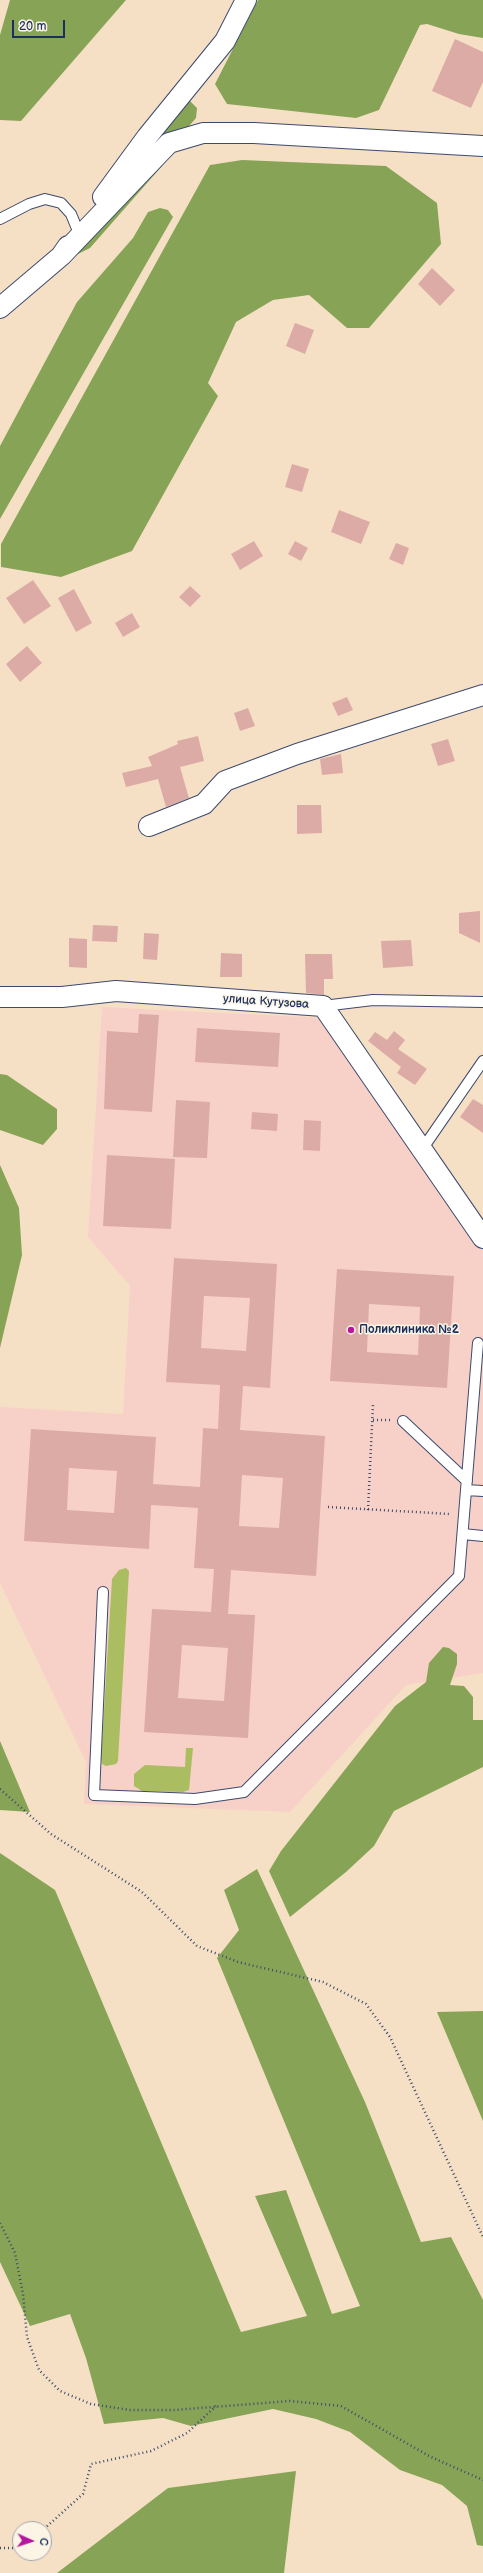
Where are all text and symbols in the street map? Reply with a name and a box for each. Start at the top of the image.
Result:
scale bar [14,12,67,38]
text: 20 m [19,19,46,34]
street label: улица Кутузова [222,992,310,1012]
place label: Поликлиника №2 [359,1323,459,1337]
marker: Поликлиника №2 [346,1325,356,1335]
north arrow [12,2521,52,2561]
text: С [37,2537,50,2546]

